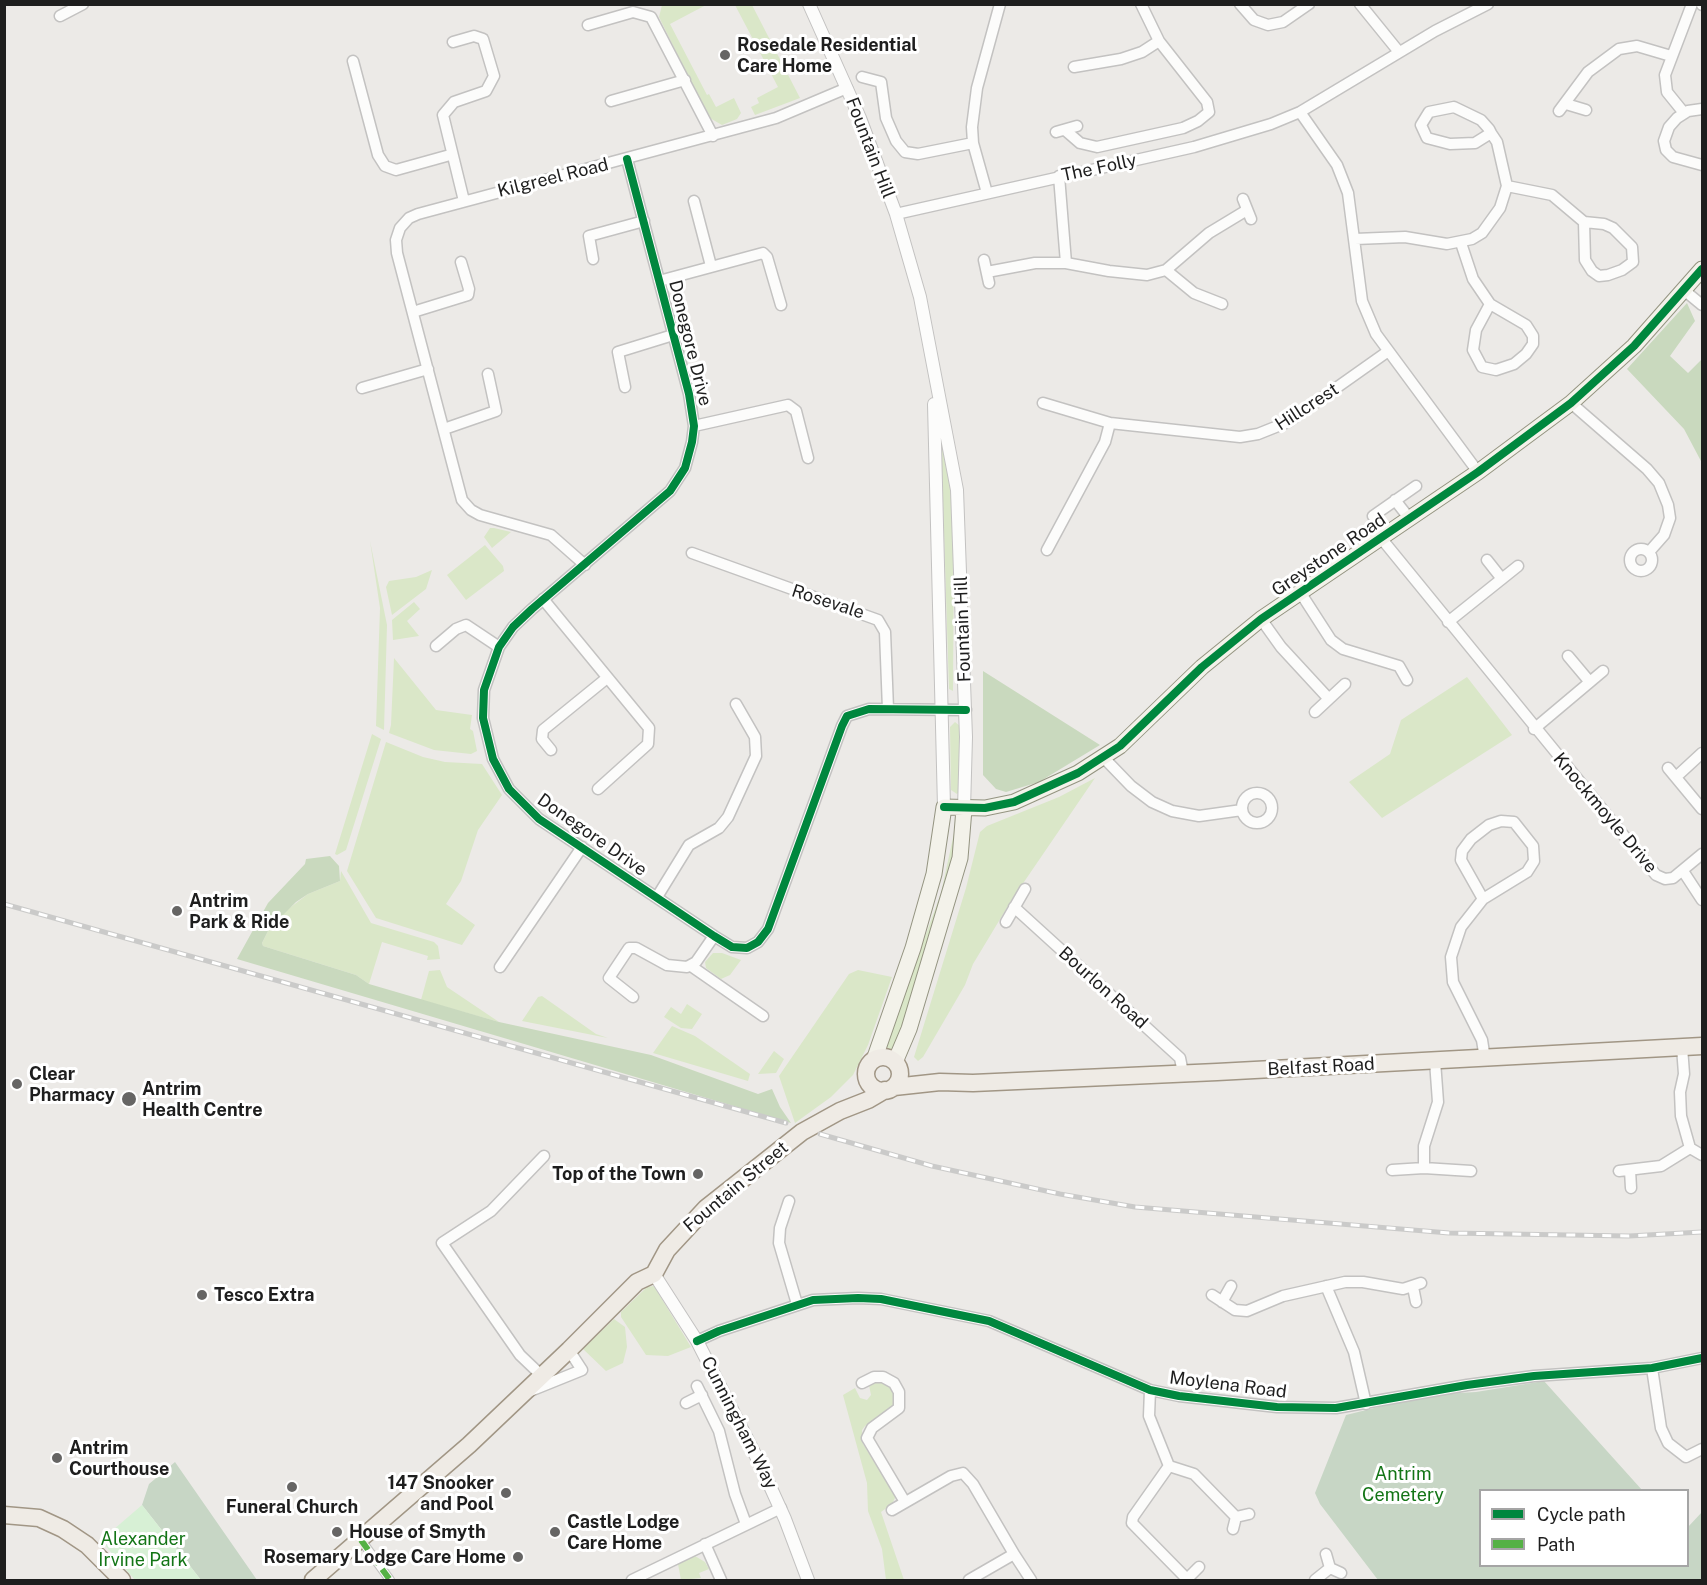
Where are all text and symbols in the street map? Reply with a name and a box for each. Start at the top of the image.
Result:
place label: Rosedale Residential Care Home [737,34,917,76]
marker: Rosedale Residential Care Home [718,48,732,62]
street label: Fountain Hill [841,94,899,202]
street label: The Folly [1060,150,1138,186]
street label: Kilgreel Road [495,154,611,202]
street label: Donegore Drive [664,278,716,408]
street label: Hillcrest [1271,379,1343,435]
street label: Greystone Road [1268,509,1390,601]
street label: Fountain Hill [950,575,976,683]
street label: Rosevale [789,580,867,624]
street label: Knockmoyle Drive [1548,748,1662,878]
street label: Donegore Drive [533,789,651,881]
place label: Antrim Park & Ride [189,890,289,932]
marker: Antrim Park & Ride [170,904,184,918]
street label: Bourlon Road [1054,942,1152,1034]
street label: Belfast Road [1267,1053,1375,1081]
place label: Clear Pharmacy [29,1063,115,1106]
marker: Clear Pharmacy [10,1077,24,1091]
place label: Antrim Health Centre [142,1078,263,1120]
marker: Antrim Health Centre [120,1090,138,1108]
street label: Fountain Street [679,1137,793,1237]
place label: Top of the Town [552,1163,686,1185]
marker: Top of the Town [691,1167,705,1181]
place label: Tesco Extra [214,1284,314,1306]
marker: Tesco Extra [195,1288,209,1302]
street label: Cunningham Way [696,1353,782,1493]
street label: Moylena Road [1168,1367,1288,1403]
place label: Antrim Courthouse [69,1437,169,1480]
marker: Antrim Courthouse [50,1451,64,1465]
park label: Antrim Cemetery [1362,1463,1444,1506]
place label: 147 Snooker and Pool [388,1472,494,1514]
marker: Funeral Church [285,1480,299,1494]
marker: 147 Snooker and Pool [499,1486,513,1500]
legend [1479,1489,1689,1567]
place label: Funeral Church [226,1496,358,1518]
text: Cycle path [1537,1504,1626,1525]
place label: Castle Lodge Care Home [567,1511,679,1553]
place label: House of Smyth [349,1521,486,1543]
marker: House of Smyth [330,1525,344,1539]
marker: Castle Lodge Care Home [548,1525,562,1539]
park label: Alexander Irvine Park [98,1528,188,1570]
text: Path [1537,1534,1575,1555]
place label: Rosemary Lodge Care Home [263,1546,506,1568]
marker: Rosemary Lodge Care Home [511,1550,525,1564]

